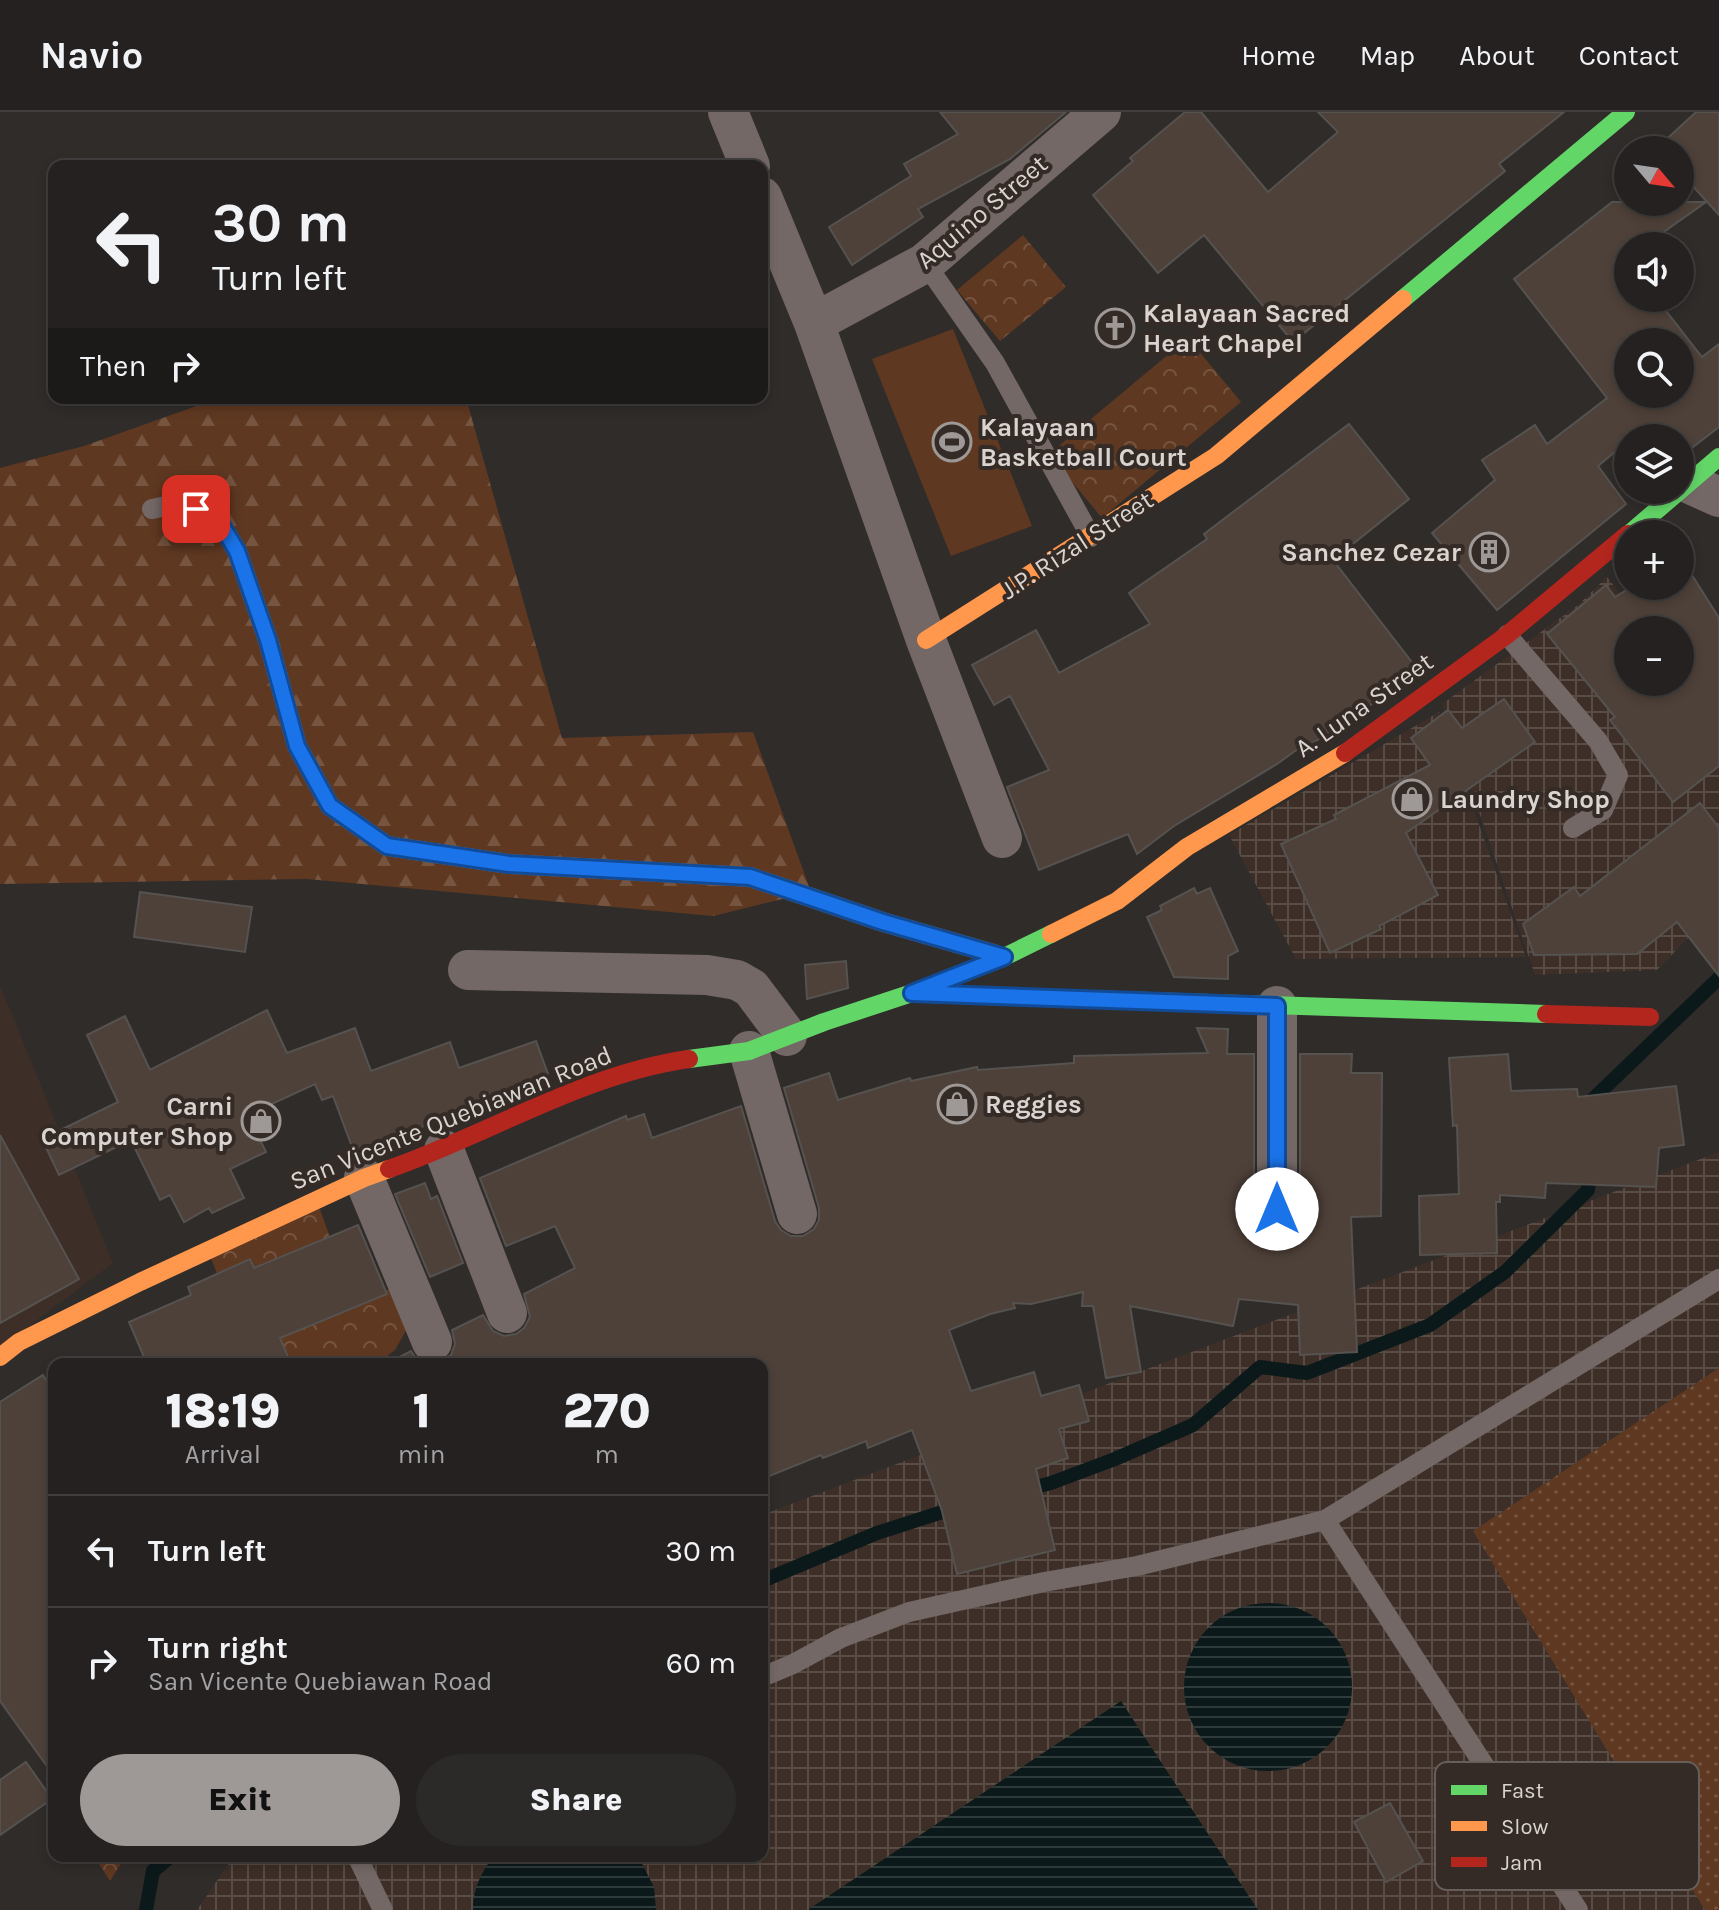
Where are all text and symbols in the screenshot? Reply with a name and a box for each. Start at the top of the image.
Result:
text: Navio [40,33,143,78]
text: Home [1241,39,1316,72]
text: Map [1360,39,1415,72]
text: About [1459,39,1535,72]
text: Contact [1579,39,1679,72]
north arrow [1614,136,1694,216]
map controls [1614,136,1694,696]
street label: Aquino Street [910,148,1054,276]
text: 30 m [212,190,350,255]
icon: left [80,192,184,296]
button: sound [1614,232,1694,312]
text: Turn left [212,257,347,299]
place label: Kalayaan Sacred Heart Chapel [1143,298,1350,359]
church icon: Kalayaan Sacred Heart Chapel [1094,307,1136,349]
button: search [1614,328,1694,408]
icon: right [163,344,207,388]
text: Then [80,348,147,384]
place label: Kalayaan Basketball Court [980,412,1187,473]
sports icon: Kalayaan Basketball Court [931,421,973,463]
button: layers [1614,424,1694,504]
pin [162,475,230,543]
street label: J.P. Rizal Street [995,484,1159,606]
icon: arrive [174,487,218,531]
button: + [1614,520,1694,600]
building icon: Sanchez Cezar [1468,531,1510,573]
place label: Sanchez Cezar [1281,537,1462,568]
button: − [1614,616,1694,696]
street label: A. Luna Street [1289,646,1439,764]
shop icon: Laundry Shop [1391,778,1433,820]
place label: Laundry Shop [1440,784,1610,815]
street label: San Vicente Quebiawan Road [286,1039,616,1197]
shop icon: Reggies [936,1083,978,1125]
place label: Reggies [985,1089,1082,1120]
place label: Carni Computer Shop [41,1091,233,1152]
shop icon: Carni Computer Shop [240,1100,282,1142]
position arrow [1235,1167,1319,1251]
text: 18:19 [165,1383,280,1439]
text: 1 [412,1383,431,1439]
text: 270 [563,1383,651,1439]
text: Arrival [185,1439,261,1470]
text: min [398,1439,446,1470]
text: m [595,1439,619,1470]
icon: left [80,1529,124,1573]
text: Turn left [148,1533,266,1569]
text: 30 m [665,1533,736,1569]
text: Turn right [148,1630,288,1666]
icon: right [80,1641,124,1685]
text: 60 m [666,1645,736,1681]
text: San Vicente Quebiawan Road [148,1666,492,1697]
button: Exit [80,1754,400,1846]
button: Share [416,1754,736,1846]
legend [1435,1762,1699,1890]
text: Fast [1501,1778,1544,1804]
text: Slow [1501,1814,1548,1840]
text: Jam [1501,1850,1543,1876]

